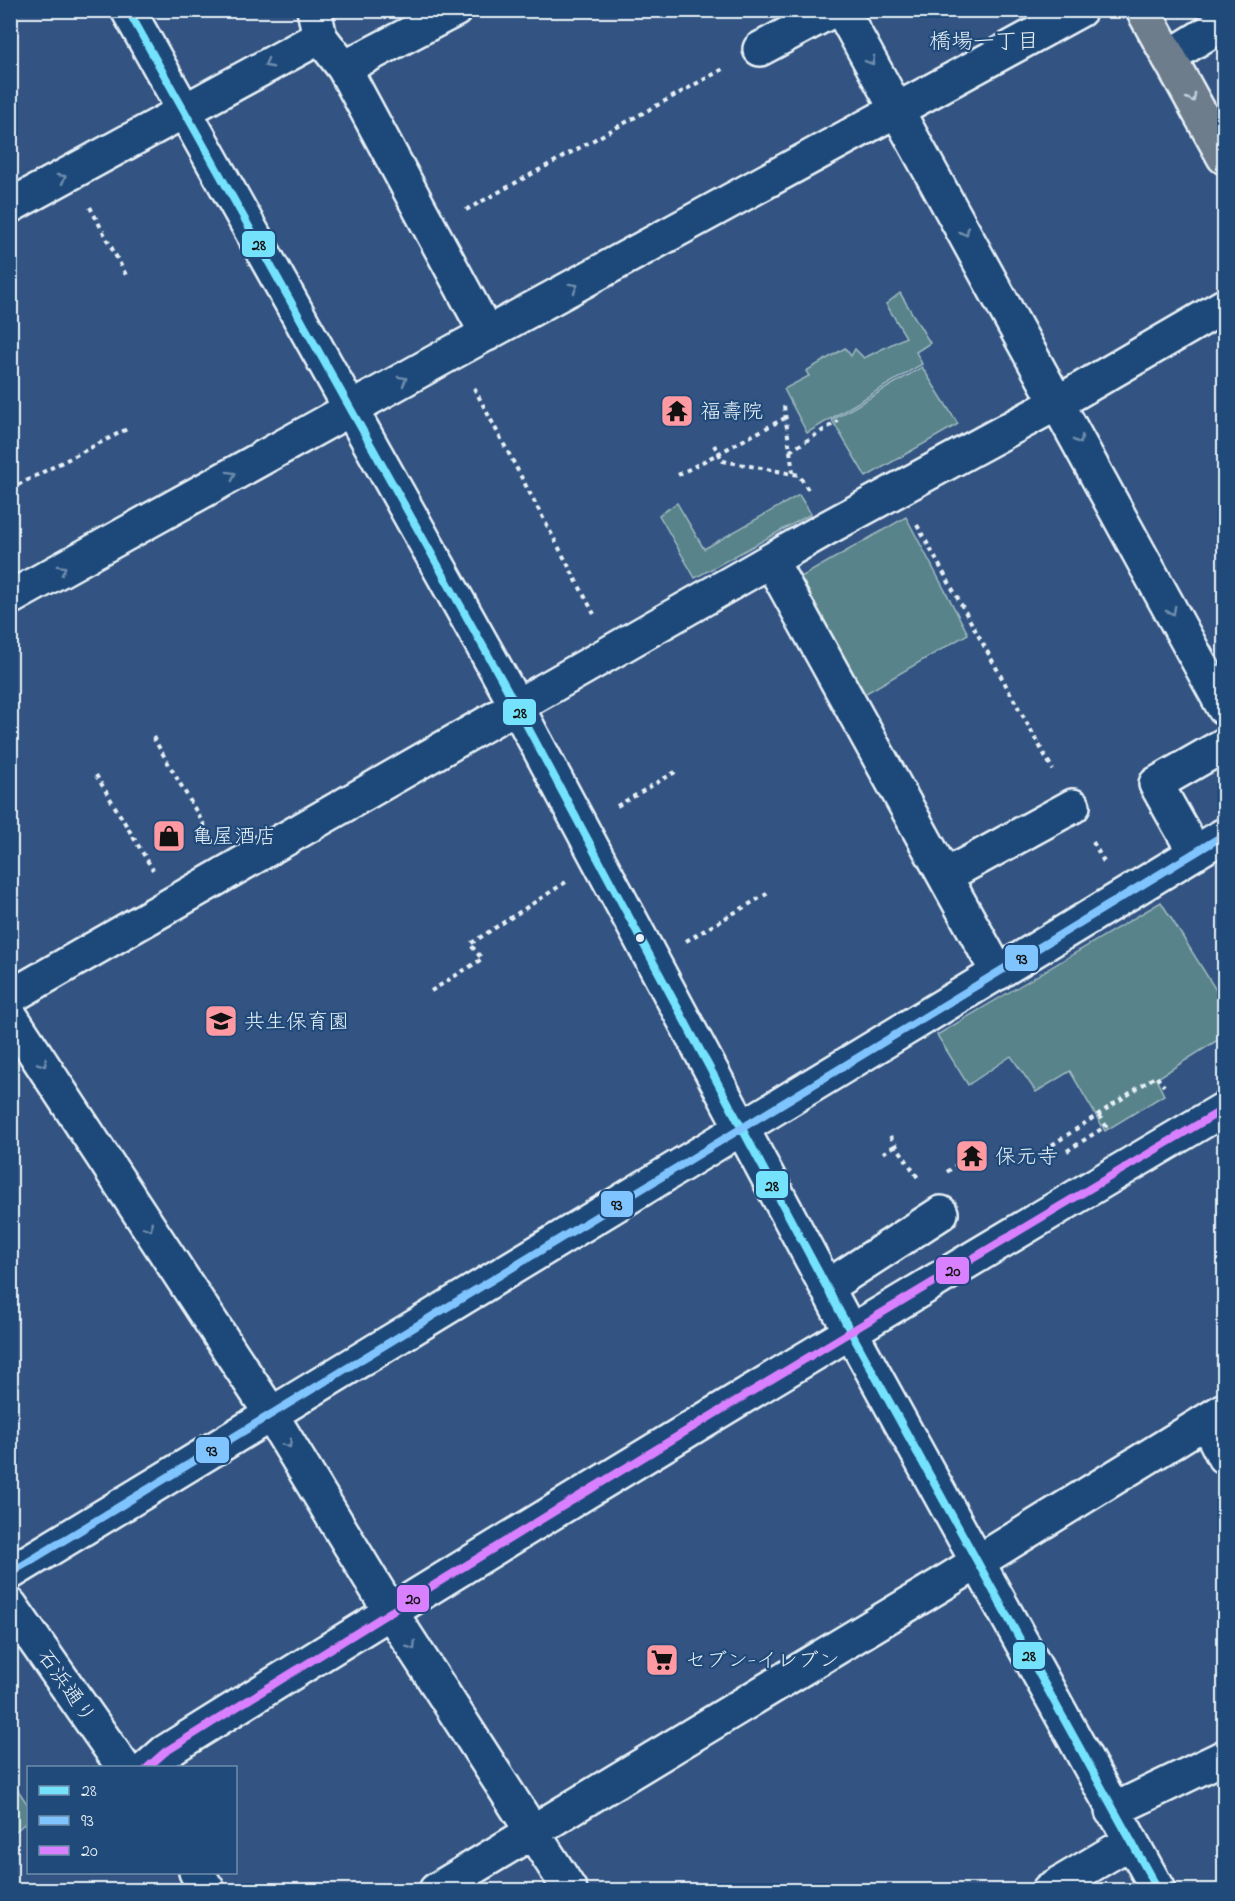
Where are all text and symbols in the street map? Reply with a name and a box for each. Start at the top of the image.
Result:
district label: 橋場一丁目 [929,27,1039,59]
one-way arrow [864,55,875,65]
one-way arrow [264,57,275,69]
one-way arrow [1185,92,1196,102]
one-way arrow [55,174,66,185]
one-way arrow [958,226,969,236]
line badge: 28 [241,230,276,258]
text: 28 [251,234,266,258]
one-way arrow [568,283,578,294]
one-way arrow [397,376,407,387]
temple icon: 福壽院 [659,393,695,429]
place label: 福壽院 [700,398,763,428]
one-way arrow [1072,433,1083,444]
one-way arrow [226,471,236,482]
one-way arrow [55,565,66,576]
one-way arrow [1165,605,1176,615]
line badge: 28 [502,698,537,726]
text: 28 [512,702,527,726]
shop icon: 亀屋酒店 [151,818,187,854]
place label: 亀屋酒店 [192,823,276,853]
unlabelled marker [634,932,646,944]
line badge: 93 [1004,944,1039,972]
text: 93 [1015,948,1028,972]
school or university icon: 共生保育園 [203,1003,239,1039]
place label: 共生保育園 [244,1008,349,1038]
one-way arrow [35,1057,46,1068]
temple icon: 保元寺 [954,1138,990,1174]
place label: 保元寺 [995,1143,1058,1173]
line badge: 28 [755,1170,789,1199]
text: 28 [764,1175,779,1199]
line badge: 93 [600,1190,634,1218]
text: 93 [610,1194,623,1218]
one-way arrow [142,1220,153,1231]
line badge: 20 [935,1256,970,1285]
text: 20 [945,1260,961,1284]
line badge: 93 [195,1436,230,1464]
one-way arrow [281,1438,293,1448]
text: 93 [205,1440,218,1464]
line badge: 20 [396,1584,430,1613]
text: 20 [405,1588,421,1612]
one-way arrow [405,1639,416,1650]
line badge: 28 [1012,1641,1046,1670]
supermarket icon: セブン-イレブン [644,1642,680,1678]
street label: 石浜通り [29,1644,102,1730]
text: 28 [1021,1645,1036,1669]
place label: セブン-イレブン [685,1647,840,1677]
legend [27,1766,237,1874]
text: 28 [81,1779,97,1805]
text: 93 [81,1809,94,1835]
text: 20 [81,1839,98,1865]

